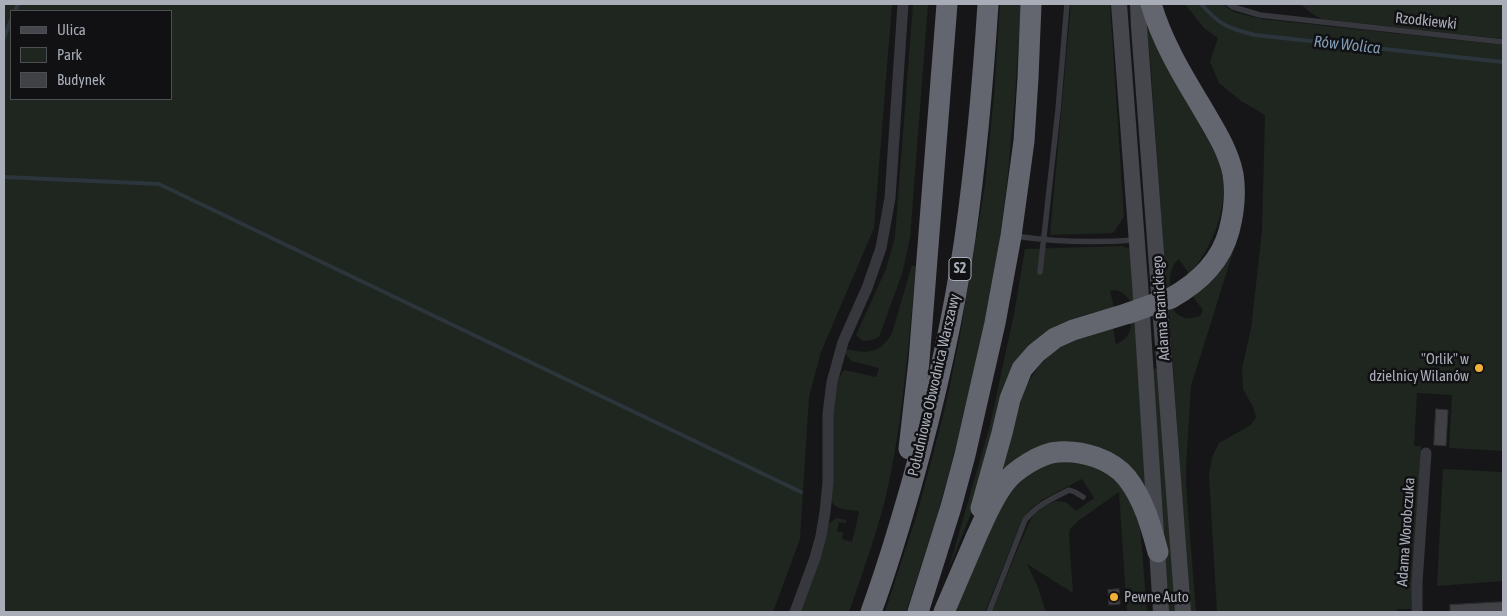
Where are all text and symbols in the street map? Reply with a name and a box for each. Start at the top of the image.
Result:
street label: Rzodkiewki [1394,9,1458,33]
legend [10,10,172,100]
text: Ulica [57,21,86,38]
water label: Rów Wolica [1313,32,1381,58]
text: Park [57,46,82,63]
text: Budynek [57,71,105,88]
street label: Adama Branickiego [1148,255,1174,361]
road number: S2 [949,258,971,280]
street label: Południowa Obwodnica Warszawy [904,292,964,478]
place label: "Orlik" w dzielnicy Wilanów [1369,350,1469,385]
marker: "Orlik" w dzielnicy Wilanów [1473,362,1485,374]
street label: Adama Worobczuka [1393,477,1419,587]
place label: Pewne Auto [1124,588,1189,606]
marker: Pewne Auto [1108,591,1120,603]

